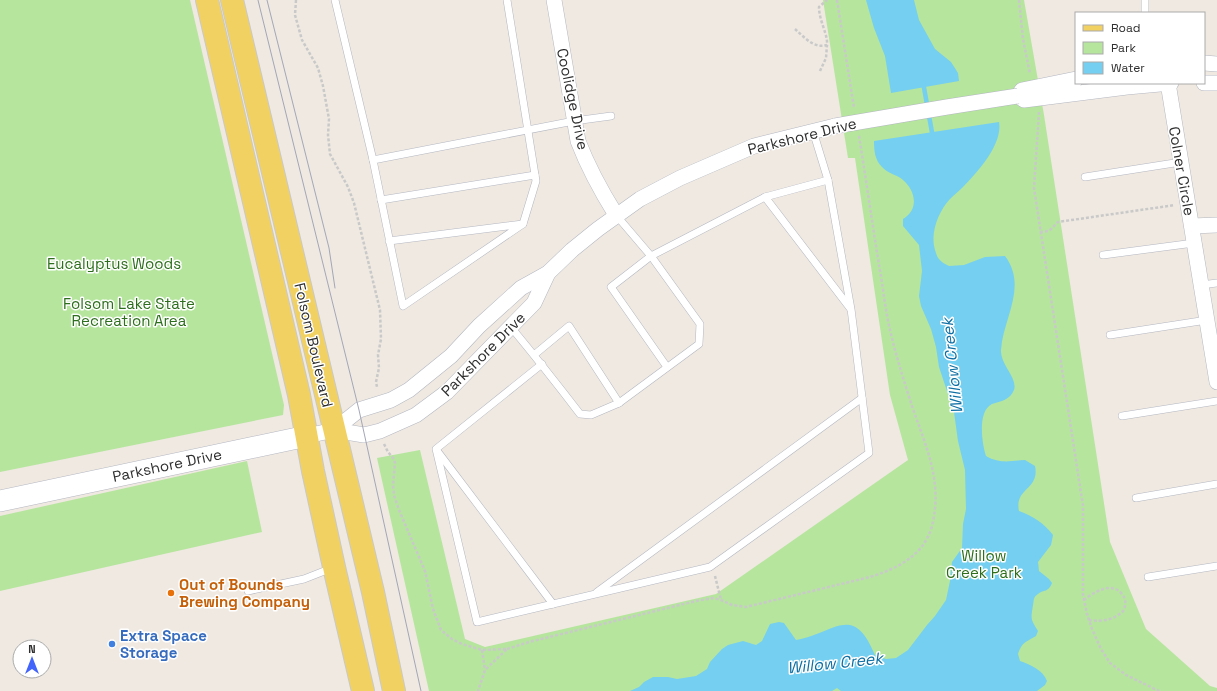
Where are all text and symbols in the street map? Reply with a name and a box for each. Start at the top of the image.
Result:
legend [1075,12,1205,84]
text: Road [1111,20,1140,36]
text: Park [1111,40,1136,56]
street label: Coolidge Drive [553,46,593,152]
text: Water [1111,60,1145,76]
street label: Parkshore Drive [746,113,858,159]
street label: Colner Circle [1165,125,1199,217]
park label: Eucalyptus Woods [47,254,181,273]
street label: Folsom Boulevard [290,281,338,409]
park label: Folsom Lake State Recreation Area [63,294,195,330]
street label: Parkshore Drive [437,308,529,400]
water label: Willow Creek [936,315,967,415]
street label: Parkshore Drive [111,444,224,486]
park label: Willow Creek Park [946,546,1022,582]
place label: Out of Bounds Brewing Company [179,575,310,611]
marker: Out of Bounds Brewing Company [166,588,176,598]
place label: Extra Space Storage [120,626,207,662]
north arrow [12,639,52,679]
marker: Extra Space Storage [107,639,117,649]
text: N [28,642,36,656]
water label: Willow Creek [786,647,886,678]

